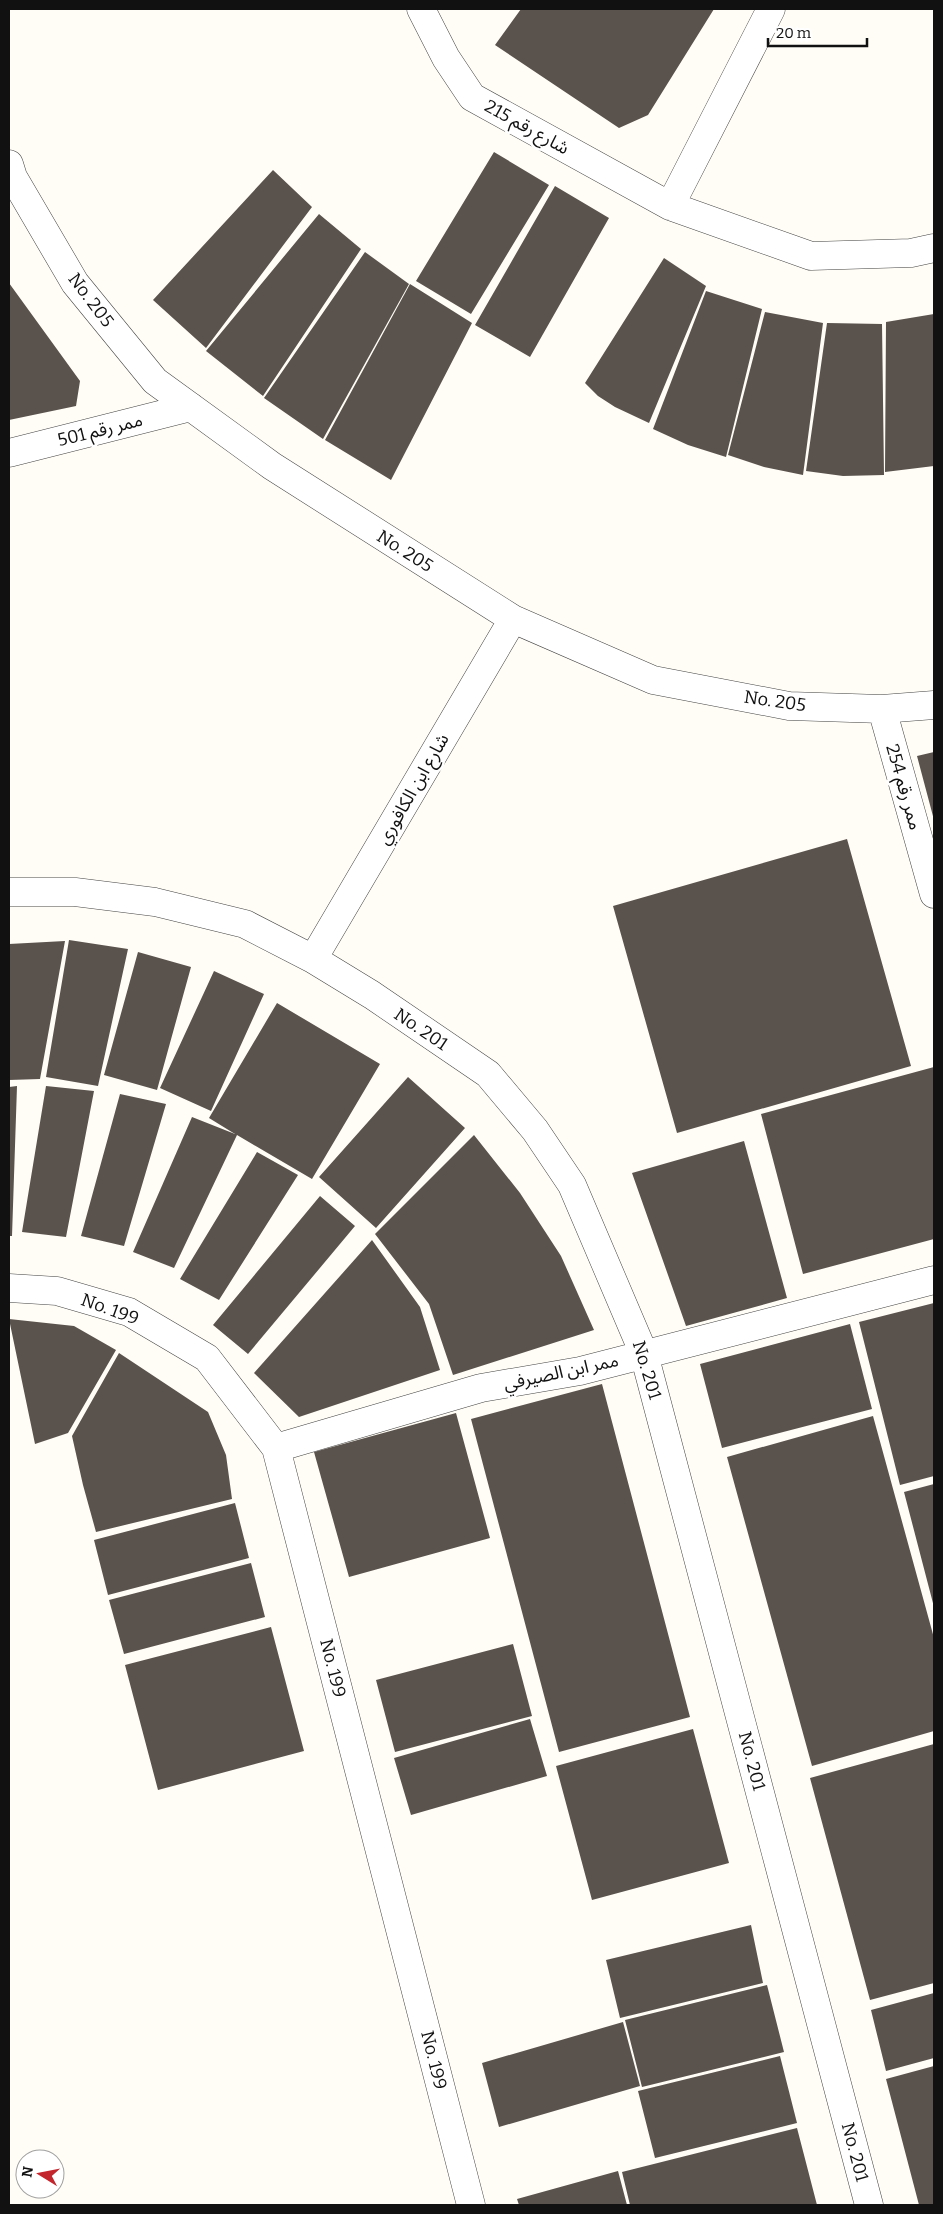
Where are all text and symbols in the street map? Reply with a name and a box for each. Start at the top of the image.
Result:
scale bar [768,15,867,47]
text: 20 m [776,24,812,42]
street label: شارع رقم 215 [479,95,573,162]
street label: No. 205 [63,268,119,332]
street label: ممر رقم 501 [55,409,145,453]
street label: No. 205 [373,525,437,577]
street label: No. 205 [743,686,807,716]
street label: شارع ابن الكافوري [372,729,456,850]
street label: ممر رقم 254 [879,742,927,833]
street label: No. 201 [390,1003,453,1055]
street label: No. 199 [78,1288,142,1330]
street label: No. 201 [628,1338,666,1403]
street label: ممر ابن الصيرفي [501,1349,621,1397]
street label: No. 199 [315,1636,351,1700]
street label: No. 201 [734,1729,771,1793]
street label: No. 199 [416,2028,452,2092]
street label: No. 201 [837,2120,874,2184]
north arrow [15,2149,65,2199]
text: N [18,2165,37,2179]

